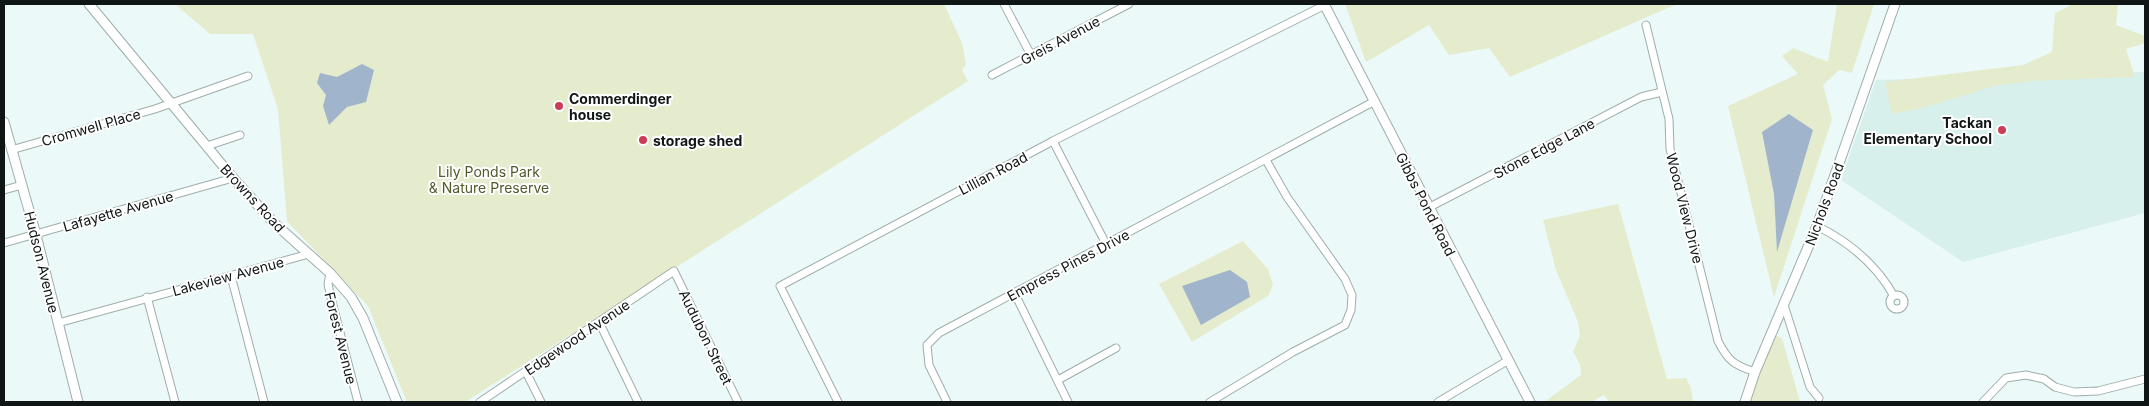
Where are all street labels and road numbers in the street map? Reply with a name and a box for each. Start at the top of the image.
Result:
street label: Greis Avenue [1017,12,1103,68]
street label: Cromwell Place [39,105,143,149]
street label: Stone Edge Lane [1491,114,1597,182]
street label: Lillian Road [956,148,1030,198]
street label: Gibbs Pond Road [1393,149,1459,259]
street label: Wood View Drive [1663,151,1707,265]
street label: Browns Road [217,160,289,236]
street label: Nichols Road [1801,160,1847,248]
street label: Lafayette Avenue [61,187,175,235]
street label: Hudson Avenue [21,209,63,315]
street label: Empress Pines Drive [1004,226,1132,304]
street label: Lakeview Avenue [170,253,286,299]
street label: Audubon Street [676,287,737,388]
street label: Forest Avenue [321,290,361,386]
street label: Edgewood Avenue [521,296,633,378]

